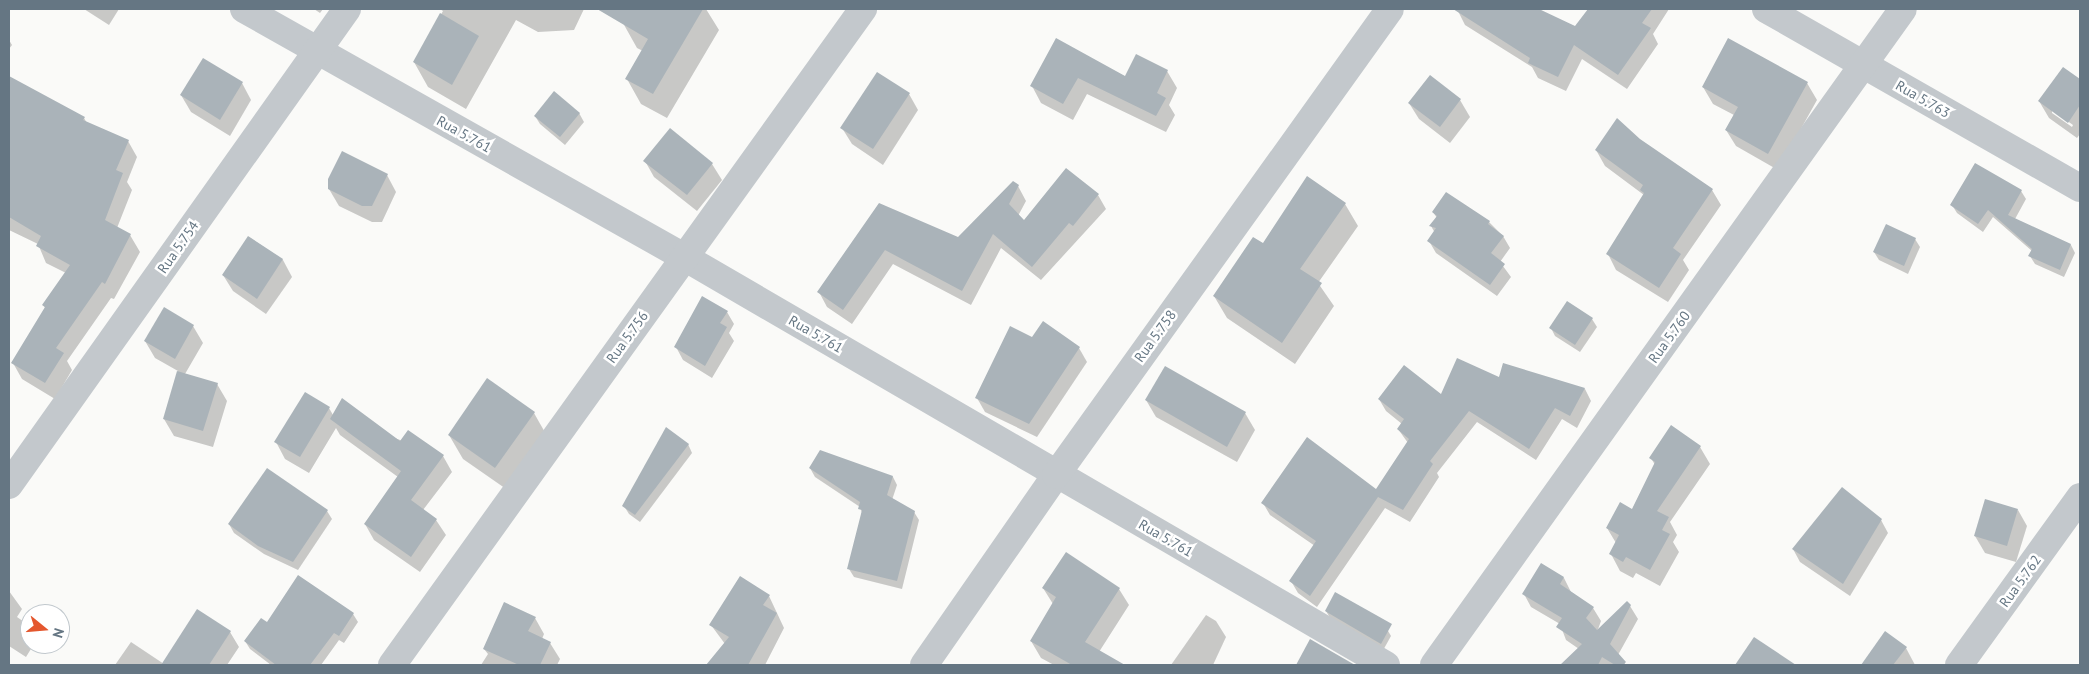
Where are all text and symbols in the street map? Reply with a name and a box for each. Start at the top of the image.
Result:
street label: Rua 5.763 [1893,77,1953,121]
street label: Rua 5.761 [434,112,494,156]
street label: Rua 5.754 [154,218,202,276]
street label: Rua 5.758 [1131,307,1179,365]
street label: Rua 5.756 [603,308,651,366]
street label: Rua 5.760 [1645,308,1693,366]
street label: Rua 5.761 [786,312,846,356]
street label: Rua 5.761 [1136,516,1196,560]
street label: Rua 5.762 [1996,552,2044,610]
north arrow [20,604,70,654]
text: N [48,626,68,640]

